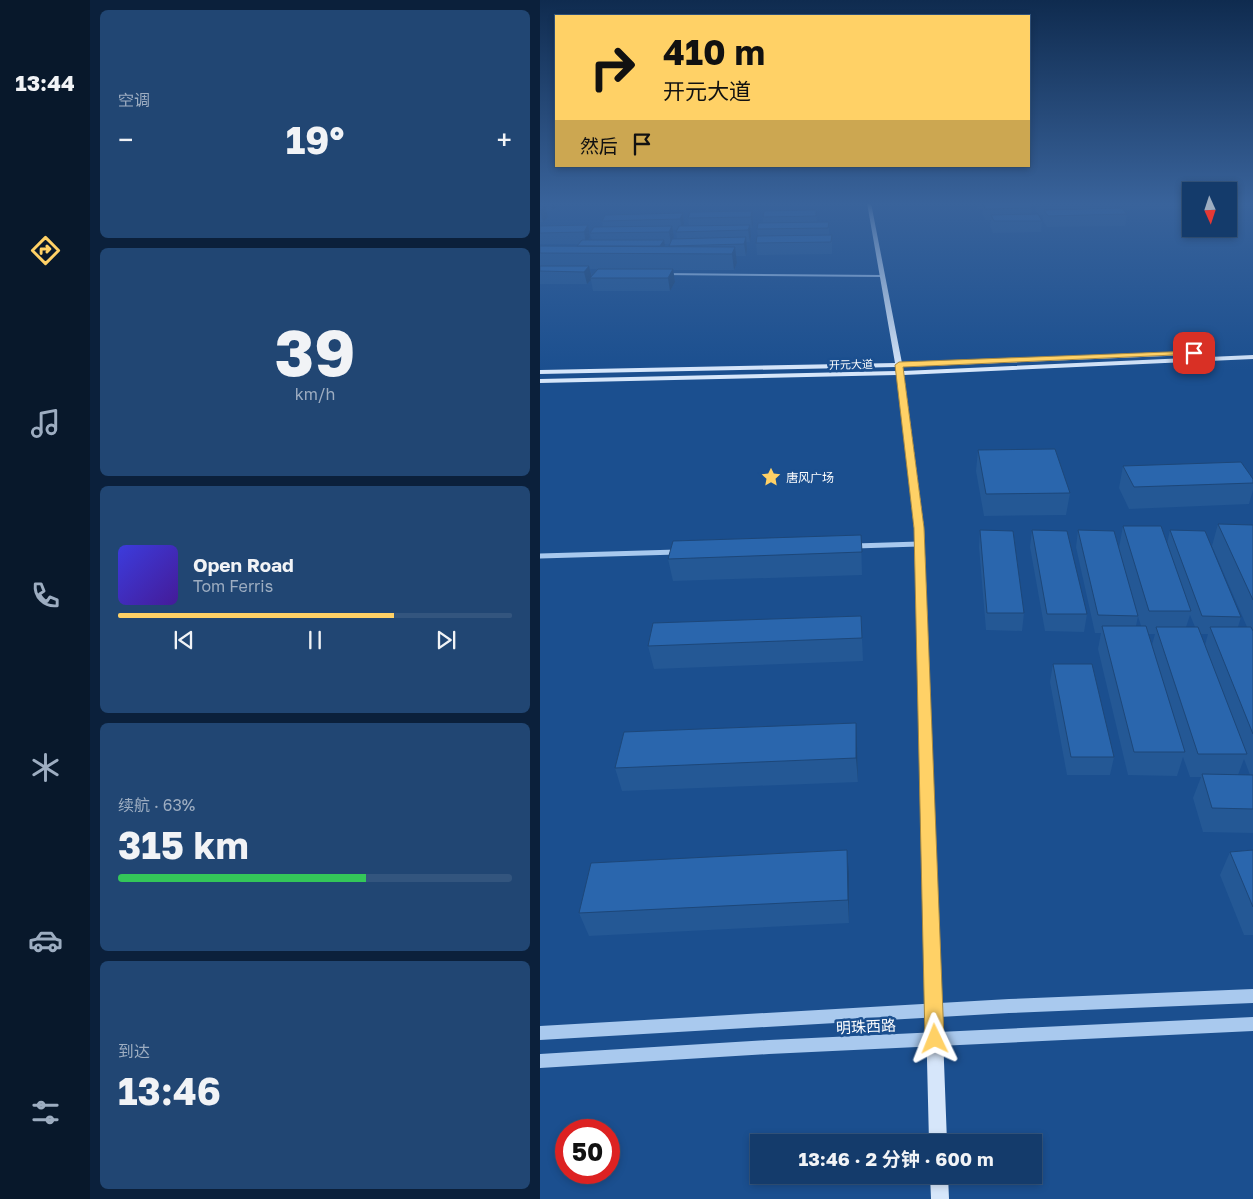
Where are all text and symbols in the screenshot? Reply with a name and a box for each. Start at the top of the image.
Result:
text: 410 m [663,31,765,73]
icon: right [580,35,645,100]
text: 13:44 [15,69,75,96]
text: 开元大道 [663,77,751,104]
text: 空调 [118,90,150,110]
text: 19° [286,117,344,162]
text: − [118,123,133,156]
text: + [497,123,512,156]
icon: arrive [628,130,656,158]
text: 然后 [580,134,618,157]
north arrow [1182,182,1238,238]
map controls [1182,182,1237,237]
icon: directions [28,233,63,268]
text: 39 [275,312,355,390]
pin [1173,332,1215,374]
icon: arrive [1180,339,1208,367]
street label: 开元大道 [829,357,873,371]
text: km/h [295,384,335,404]
icon: music [28,406,63,441]
place icon: 唐风广场 [760,466,782,488]
place label: 唐风广场 [786,470,834,485]
text: Open Road [193,553,294,576]
text: Tom Ferris [193,576,273,596]
icon: phone [28,578,63,613]
icon: previous [170,626,198,654]
icon: pause [301,626,329,654]
icon: next [432,626,460,654]
icon: climate [28,750,63,785]
text: 续航 · 63% [118,795,195,815]
text: 315 km [118,822,249,867]
icon: car [28,923,63,958]
position arrow [908,1012,960,1064]
street label: 明珠西路 [836,1015,896,1037]
text: 到达 [118,1041,150,1061]
text: 13:46 [118,1068,221,1113]
icon: filters [28,1095,63,1130]
speed limit sign: 50 [555,1119,620,1184]
text: 13:46 · 2 分钟 · 600 m [798,1147,994,1170]

